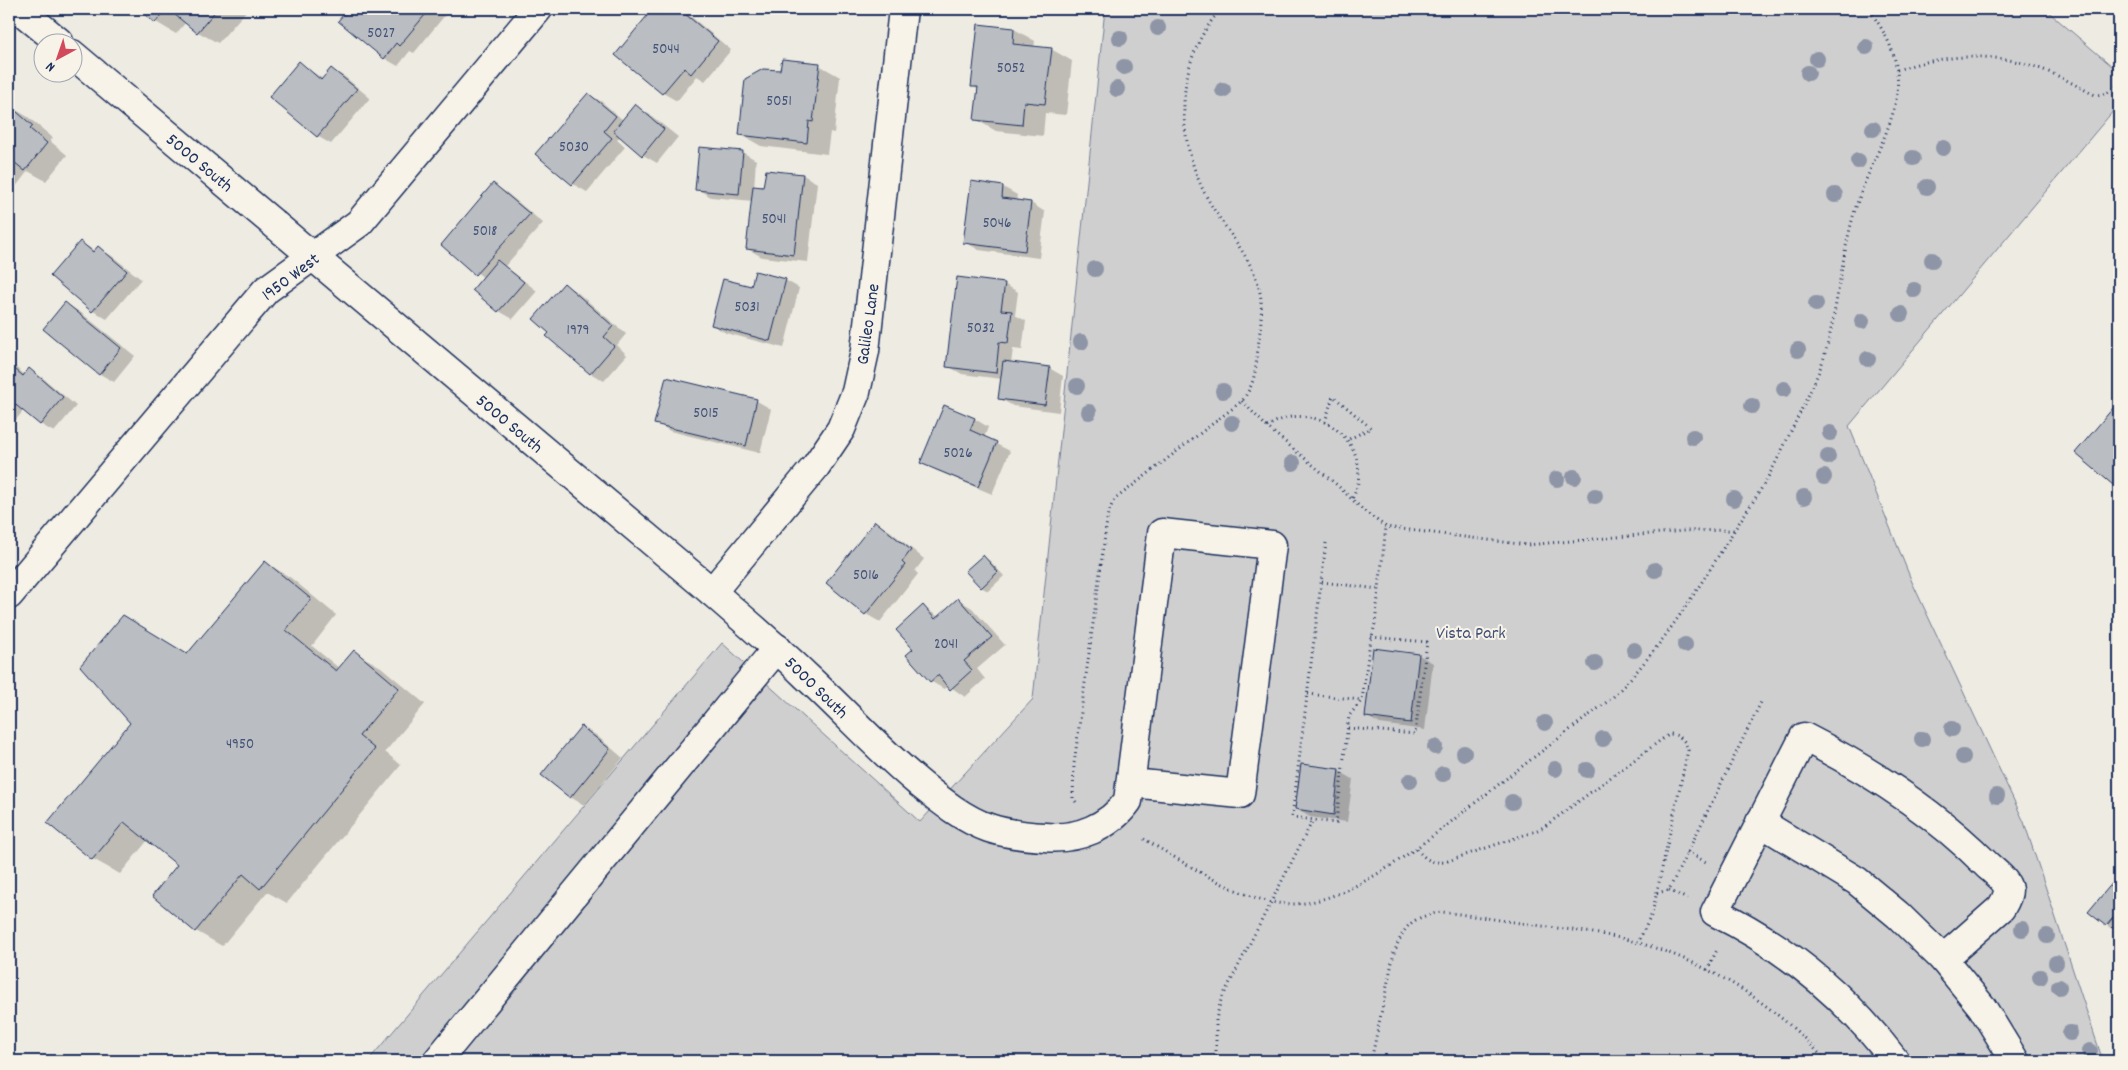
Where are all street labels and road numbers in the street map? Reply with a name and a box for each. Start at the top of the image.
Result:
street label: 5000 South [160,128,237,199]
street label: 1950 West [257,248,326,308]
street label: Galileo Lane [851,282,888,366]
street label: 5000 South [470,389,547,460]
street label: 5000 South [778,652,853,726]

